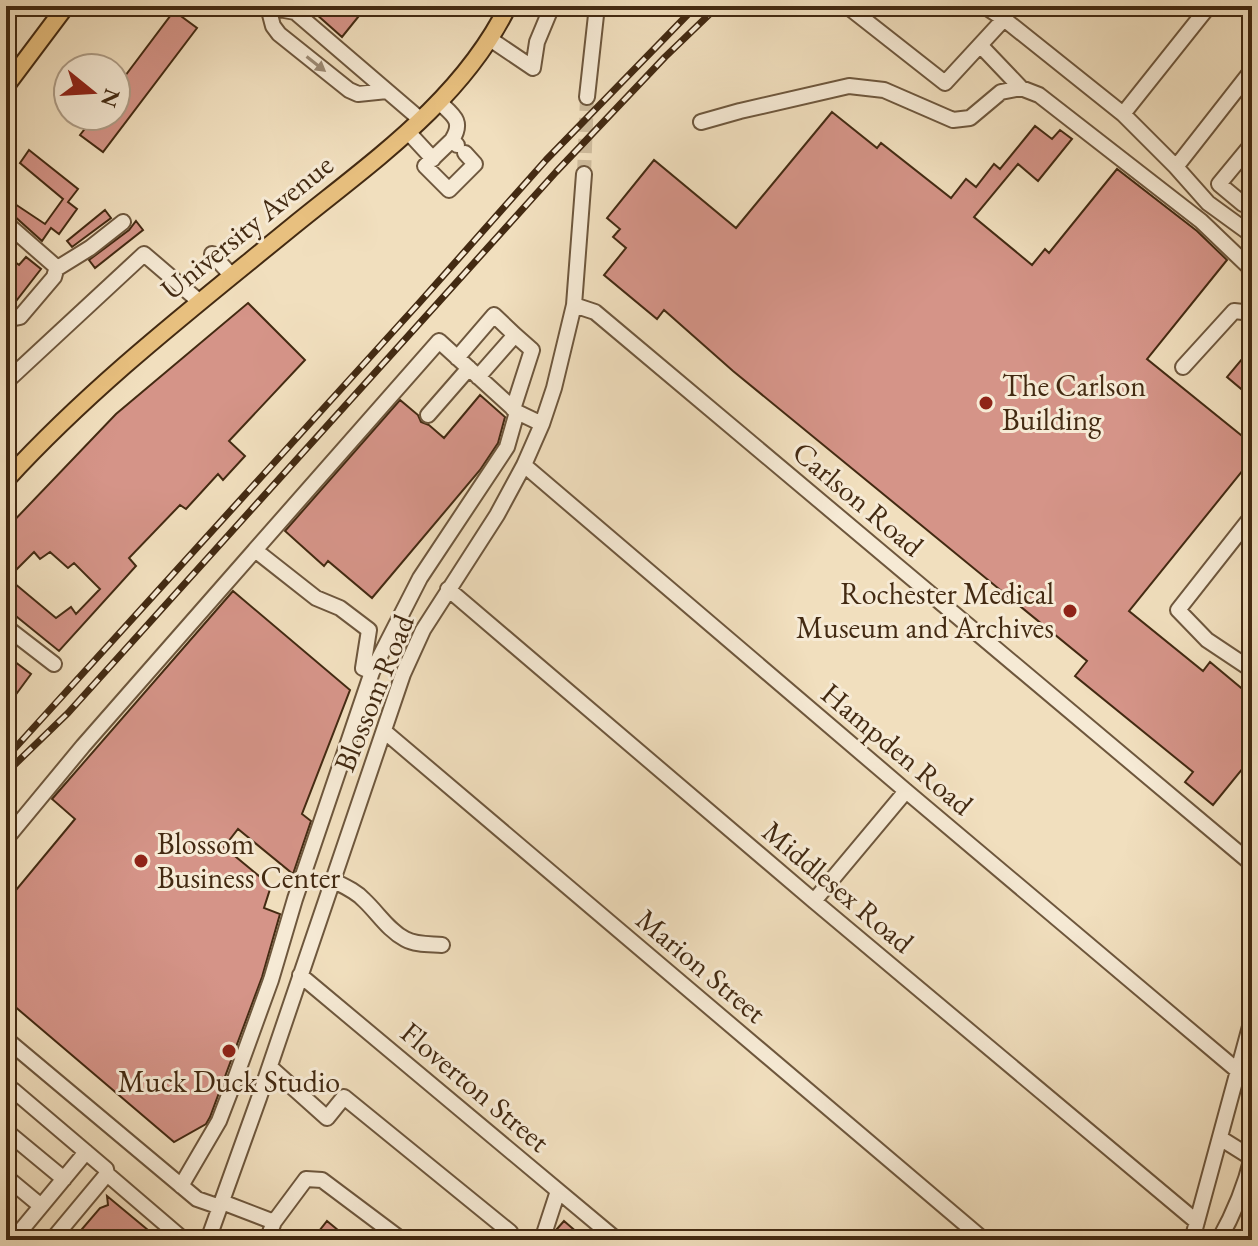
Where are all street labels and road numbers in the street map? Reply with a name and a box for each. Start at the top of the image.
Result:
street label: University Avenue [152,145,341,308]
street label: Carlson Road [785,432,933,565]
street label: Blossom Road [324,608,423,777]
street label: Hampden Road [813,674,982,824]
street label: Middlesex Road [754,812,923,962]
street label: Marion Street [628,900,775,1032]
street label: Floverton Street [393,1013,558,1161]

